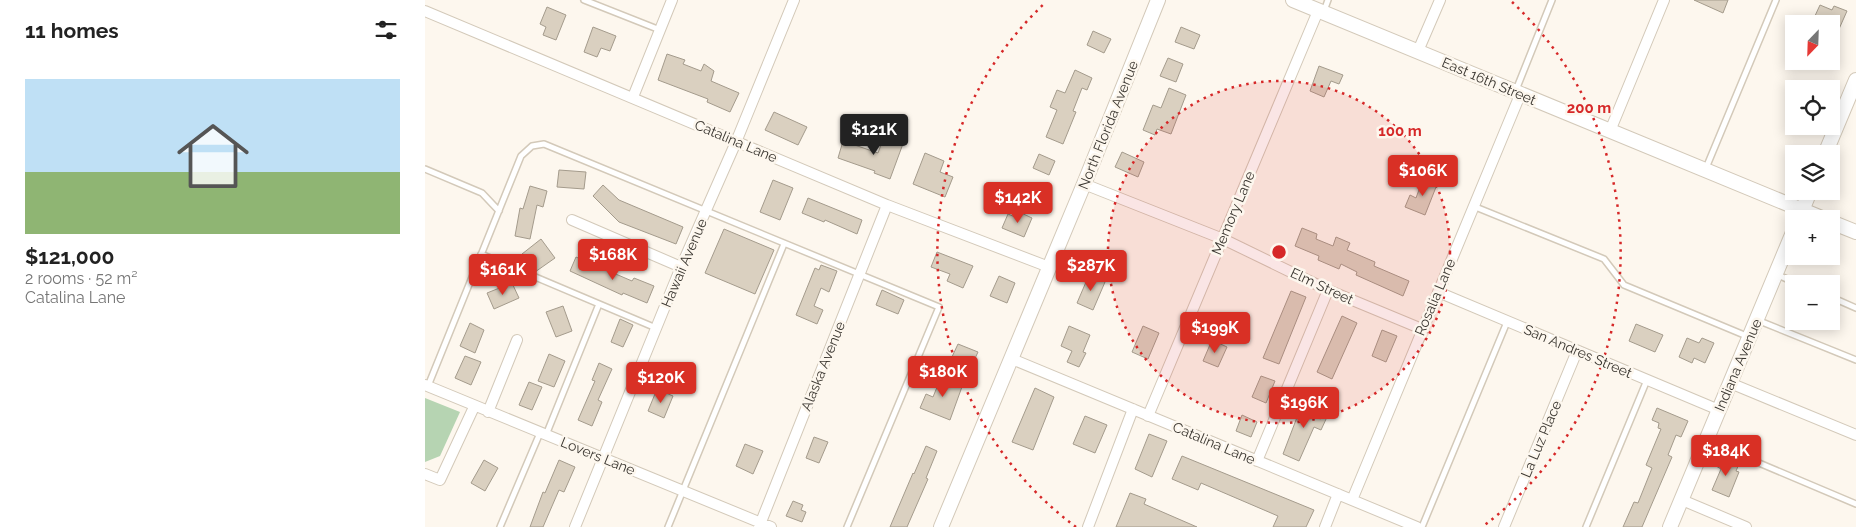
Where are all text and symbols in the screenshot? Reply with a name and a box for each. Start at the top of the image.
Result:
north arrow [1785,15,1840,70]
map controls [1785,15,1840,330]
icon: filters [372,16,400,44]
text: 11 homes [25,18,119,43]
street label: East 16th Street [1439,54,1539,108]
street label: North Florida Avenue [1075,58,1141,192]
button: locate [1785,80,1840,135]
text: 200 m [1567,99,1611,117]
icon: home [168,111,258,201]
pin: $121K [839,114,909,156]
street label: Catalina Lane [692,116,780,166]
text: $121K [851,120,897,139]
text: 100 m [1378,122,1422,140]
button: layers [1785,145,1840,200]
pin: $106K [1388,154,1458,197]
text: $106K [1399,161,1447,180]
street label: Memory Lane [1208,169,1258,257]
pin: $142K [983,182,1053,224]
text: $142K [995,188,1041,207]
button: + [1785,210,1840,265]
street label: Hawaii Avenue [658,216,710,310]
pin: $168K [578,238,648,281]
centre of rings [1270,243,1288,261]
text: $121,000 [25,244,114,269]
text: $168K [589,245,637,264]
pin: $287K [1056,250,1126,292]
pin: $161K [468,254,538,296]
text: $287K [1067,256,1115,275]
street label: Rosalia Lane [1412,256,1458,338]
text: $161K [480,260,526,279]
street label: Elm Street [1288,264,1356,308]
text: 2 rooms · 52 m² [25,269,137,288]
button: − [1785,275,1840,330]
text: Catalina Lane [25,288,125,307]
pin: $199K [1180,312,1250,354]
street label: Indiana Avenue [1711,316,1765,414]
text: $199K [1191,318,1239,337]
street label: Alaska Avenue [798,319,848,413]
street label: San Andres Street [1522,321,1635,381]
pin: $180K [908,356,978,398]
pin: $120K [626,362,696,404]
text: $180K [919,362,967,381]
text: $120K [637,368,685,387]
pin: $196K [1269,386,1339,429]
text: $196K [1280,393,1328,412]
street label: La Luz Place [1518,398,1564,480]
street label: Catalina Lane [1170,418,1258,468]
street label: Lovers Lane [558,434,638,478]
pin: $184K [1691,434,1761,477]
text: $184K [1702,441,1750,460]

